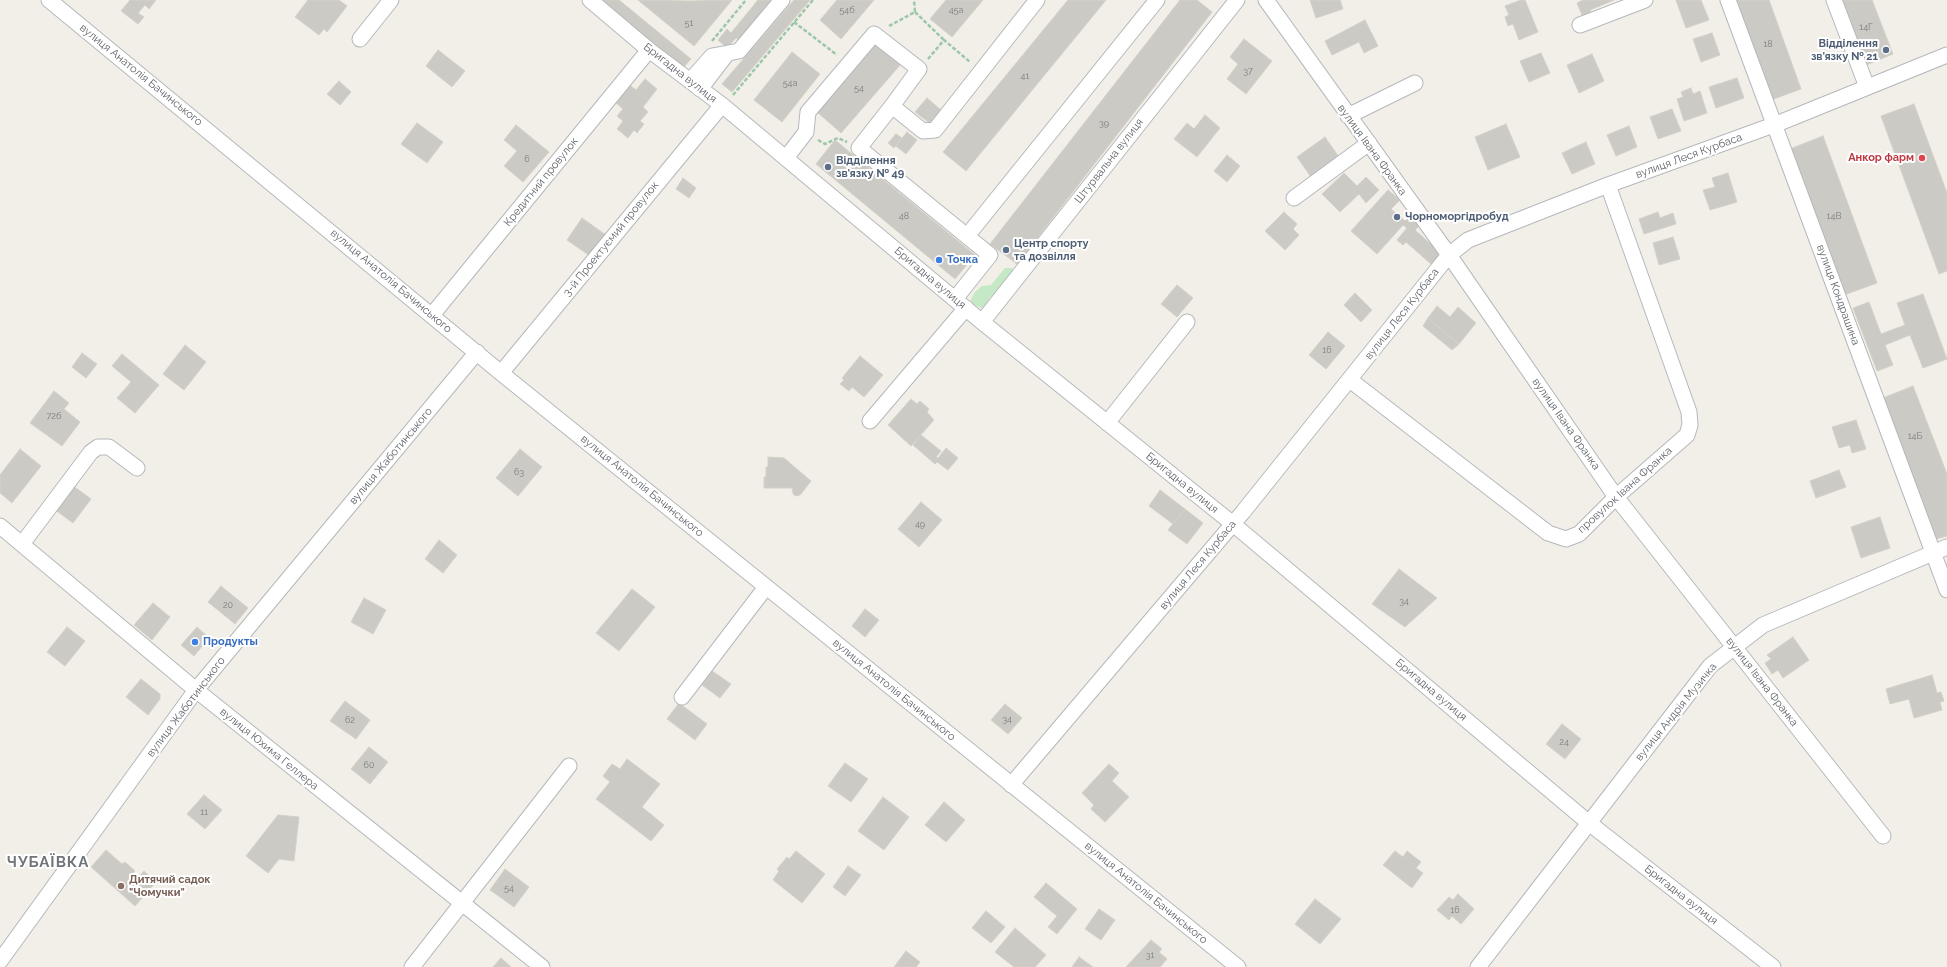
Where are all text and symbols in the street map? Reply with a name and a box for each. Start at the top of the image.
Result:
house number: 54б [839,5,855,15]
house number: 45а [949,5,963,15]
house number: 51 [685,18,693,28]
street label: вулиця Анатолія Бачинського [77,21,205,129]
house number: 14Г [1859,22,1873,32]
place label: Відділення зв'язку № 21 [1811,37,1878,63]
house number: 18 [1763,39,1773,49]
street label: Бригадна вулиця [641,40,719,106]
marker: Відділення зв'язку № 21 [1881,45,1891,55]
house number: 37 [1243,66,1253,76]
house number: 41 [1021,71,1029,81]
house number: 54а [783,78,797,88]
house number: 54 [854,83,864,93]
street label: вулиця Івана Франка [1335,102,1409,198]
street label: Штурвальна вулиця [1072,116,1146,206]
house number: 39 [1099,118,1109,128]
street label: вулиця Леся Курбаса [1634,131,1744,181]
street label: Кредитний провулок [501,135,581,229]
place label: Анкор фарм [1848,151,1914,165]
marker: Анкор фарм [1917,153,1927,163]
house number: 6 [524,154,530,164]
place label: Відділення зв'язку № 49 [836,154,904,180]
marker: Відділення зв'язку № 49 [823,162,833,172]
street label: 3-й Проектуємий провулок [561,179,661,299]
place label: Чорноморгідробуд [1405,210,1509,224]
house number: 48 [899,211,909,221]
house number: 14В [1827,211,1841,221]
marker: Чорноморгідробуд [1392,212,1402,222]
street label: вулиця Анатолія Бачинського [328,226,454,336]
place label: Центр спорту та дозвілля [1014,237,1088,263]
street label: вулиця Кондрашина [1814,243,1862,347]
street label: Бригадна вулиця [892,244,968,312]
marker: Центр спорту та дозвілля [1001,245,1011,255]
place label: Точка [947,253,978,267]
marker: Точка [934,255,944,265]
street label: вулиця Леся Курбаса [1362,266,1442,362]
house number: 16 [1322,345,1332,355]
street label: вулиця Івана Франка [1529,376,1603,472]
street label: вулиця Жаботинського [347,405,435,507]
house number: 72б [47,411,61,421]
house number: 14Б [1908,431,1922,441]
street label: вулиця Анатолія Бачинського [578,432,706,540]
street label: провулок Івана Франка [1575,444,1675,536]
street label: Бригадна вулиця [1143,450,1221,516]
house number: 63 [514,467,524,477]
street label: вулиця Леся Курбаса [1157,518,1239,612]
house number: 49 [915,519,925,529]
house number: 34 [1399,596,1409,606]
house number: 20 [223,600,233,610]
place label: Продукты [203,635,258,649]
street label: вулиця Івана Франка [1723,635,1801,729]
street label: вулиця Анатолія Бачинського [830,636,958,744]
marker: Продукты [190,637,200,647]
street label: вулиця Жаботинського [144,654,228,760]
street label: Бригадна вулиця [1393,656,1469,724]
street label: вулиця Андрія Музичка [1632,660,1720,764]
street label: вулиця Юхима Геллера [217,705,321,793]
house number: 34 [1002,714,1012,724]
house number: 62 [345,715,355,725]
house number: 24 [1559,737,1569,747]
house number: 60 [364,760,374,770]
house number: 11 [200,807,208,817]
street label: вулиця Анатолія Бачинського [1082,839,1210,947]
district label: ЧУБАЇВКА [7,853,89,871]
street label: Бригадна вулиця [1642,862,1720,928]
place label: Дитячий садок "Чомучки" [129,873,211,899]
marker: Дитячий садок "Чомучки" [116,881,126,891]
house number: 54 [504,883,514,893]
house number: 16 [1450,905,1460,915]
house number: 31 [1146,950,1154,960]

